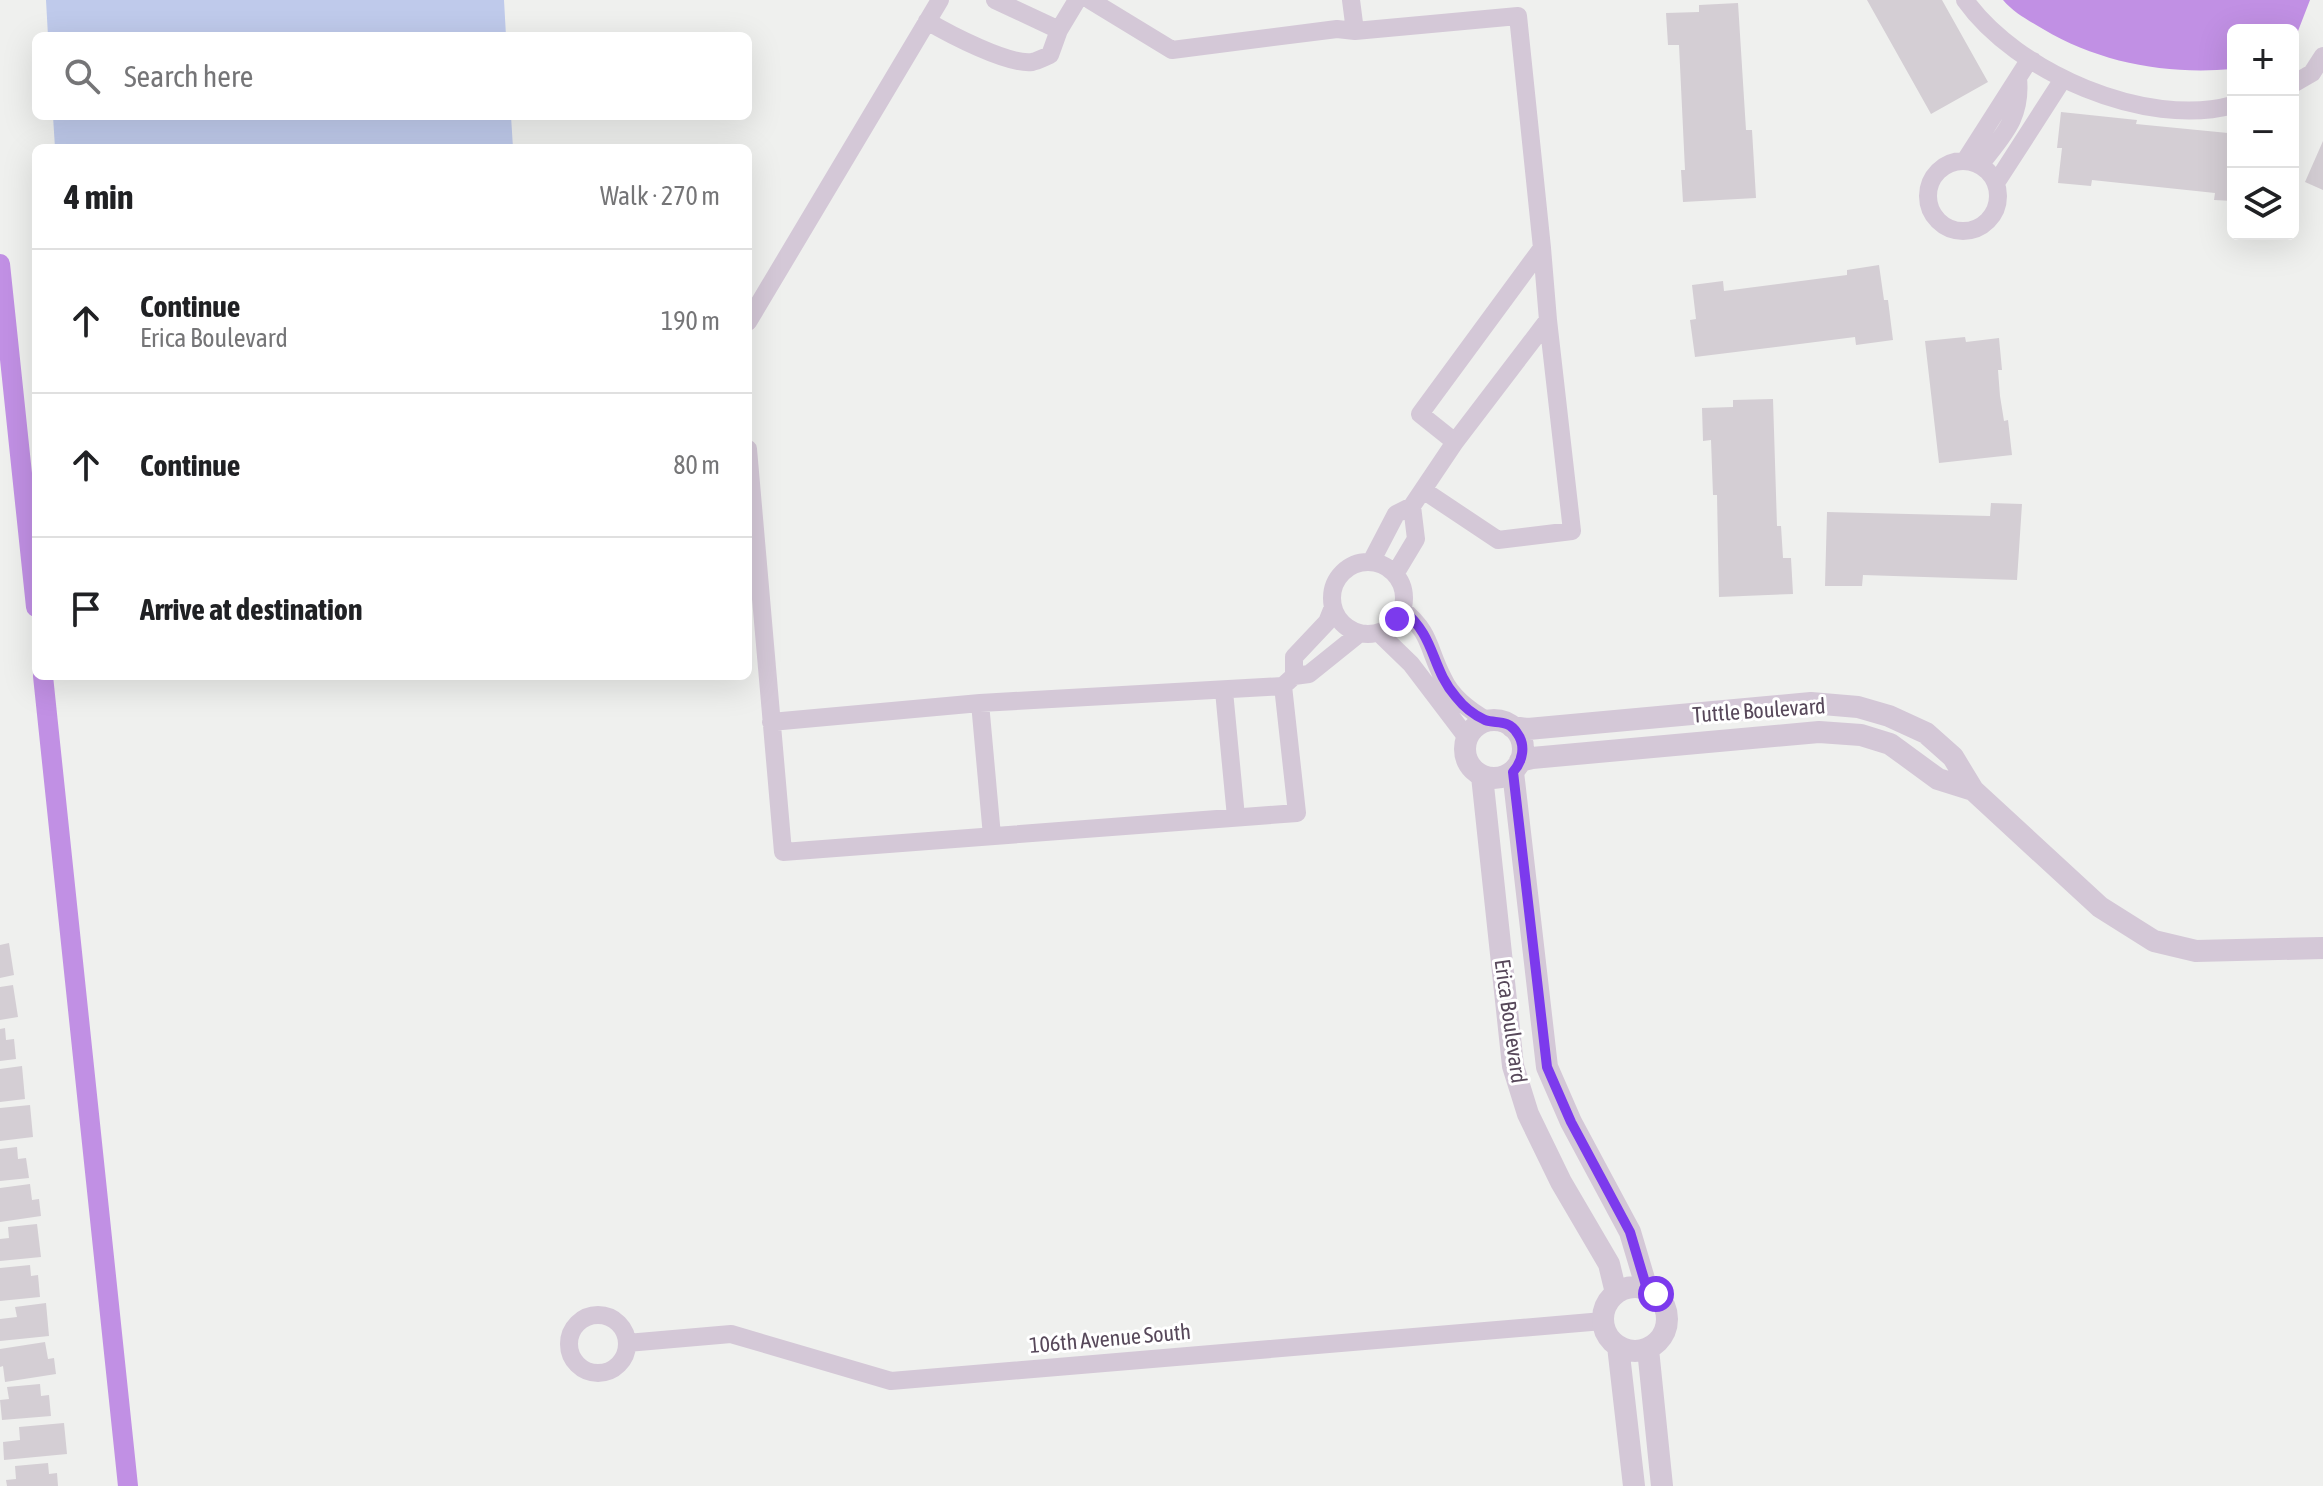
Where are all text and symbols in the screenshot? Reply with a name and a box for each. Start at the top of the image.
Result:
map controls [2227,24,2299,240]
button: + [2227,24,2299,96]
search box [32,32,752,120]
icon: search [60,54,104,98]
text: Search here [124,59,253,93]
button: − [2227,96,2299,168]
button: layers [2227,168,2299,240]
text: 4 min [64,177,133,216]
text: Walk · 270 m [600,181,720,211]
text: Continue [140,289,240,323]
icon: ahead [64,299,108,343]
text: 190 m [661,306,720,336]
text: Erica Boulevard [140,323,288,353]
icon: ahead [64,443,108,487]
text: Continue [140,448,240,482]
text: 80 m [673,450,720,480]
icon: arrive [64,587,108,631]
text: Arrive at destination [140,592,362,626]
route end [1379,601,1415,637]
street label: Tuttle Boulevard [1692,692,1826,728]
street label: Erica Boulevard [1489,957,1533,1085]
route start [1638,1276,1674,1312]
street label: 106th Avenue South [1028,1318,1192,1358]

